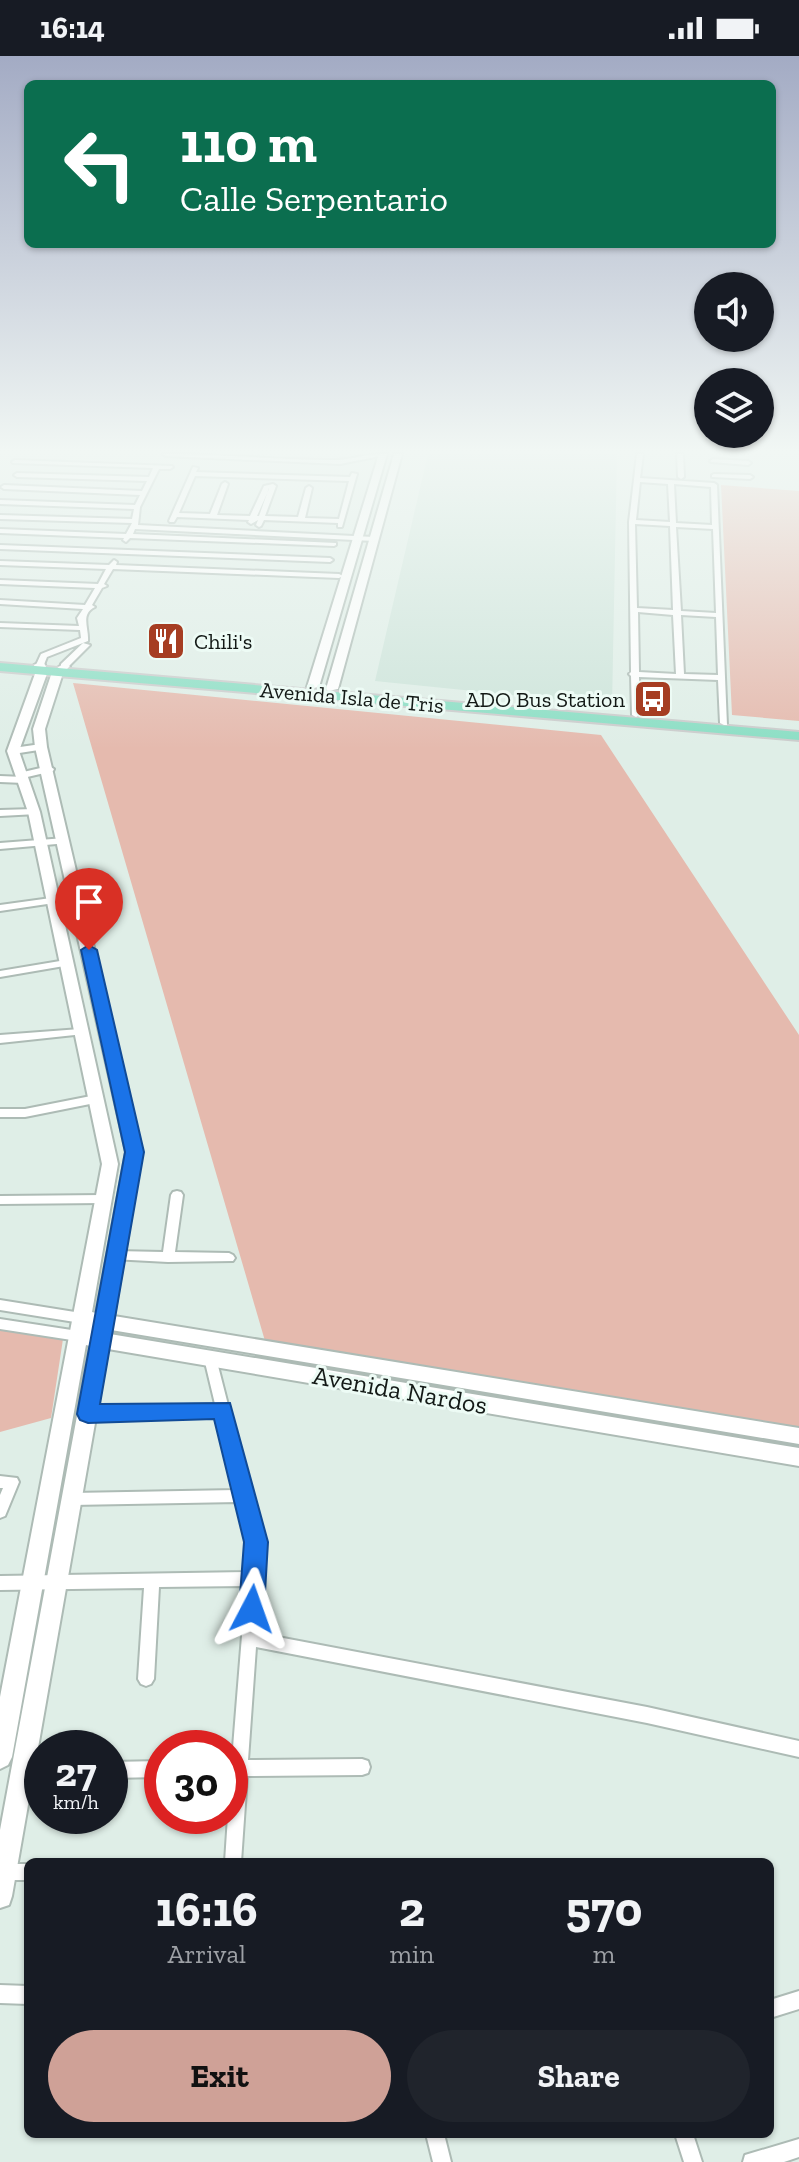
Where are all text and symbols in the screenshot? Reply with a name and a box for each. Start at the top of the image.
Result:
text: 16:14 [40,10,105,46]
text: 110 m [180,109,317,176]
icon: left [48,112,152,216]
text: Calle Serpentario [180,177,448,220]
map controls [694,272,774,448]
button: sound [694,272,774,352]
button: layers [694,368,774,448]
restaurant icon: Chili's [145,620,187,662]
place label: Chili's [194,628,252,655]
street label: Avenida Isla de Tris [259,676,445,719]
bus stop icon: ADO Bus Station [632,678,674,720]
place label: ADO Bus Station [465,686,625,713]
pin [55,868,123,950]
icon: arrive [67,880,111,924]
street label: Avenida Nardos [310,1359,490,1421]
position arrow [210,1567,294,1651]
speed limit sign: 30 [144,1730,248,1834]
text: 27 [55,1748,97,1796]
text: km/h [53,1790,99,1814]
text: 16:16 [156,1881,258,1938]
text: 2 [399,1881,425,1938]
text: 570 [566,1881,642,1938]
text: Arrival [168,1938,246,1970]
text: min [390,1938,434,1970]
text: m [593,1938,615,1970]
button: Exit [48,2030,391,2122]
button: Share [407,2030,750,2122]

